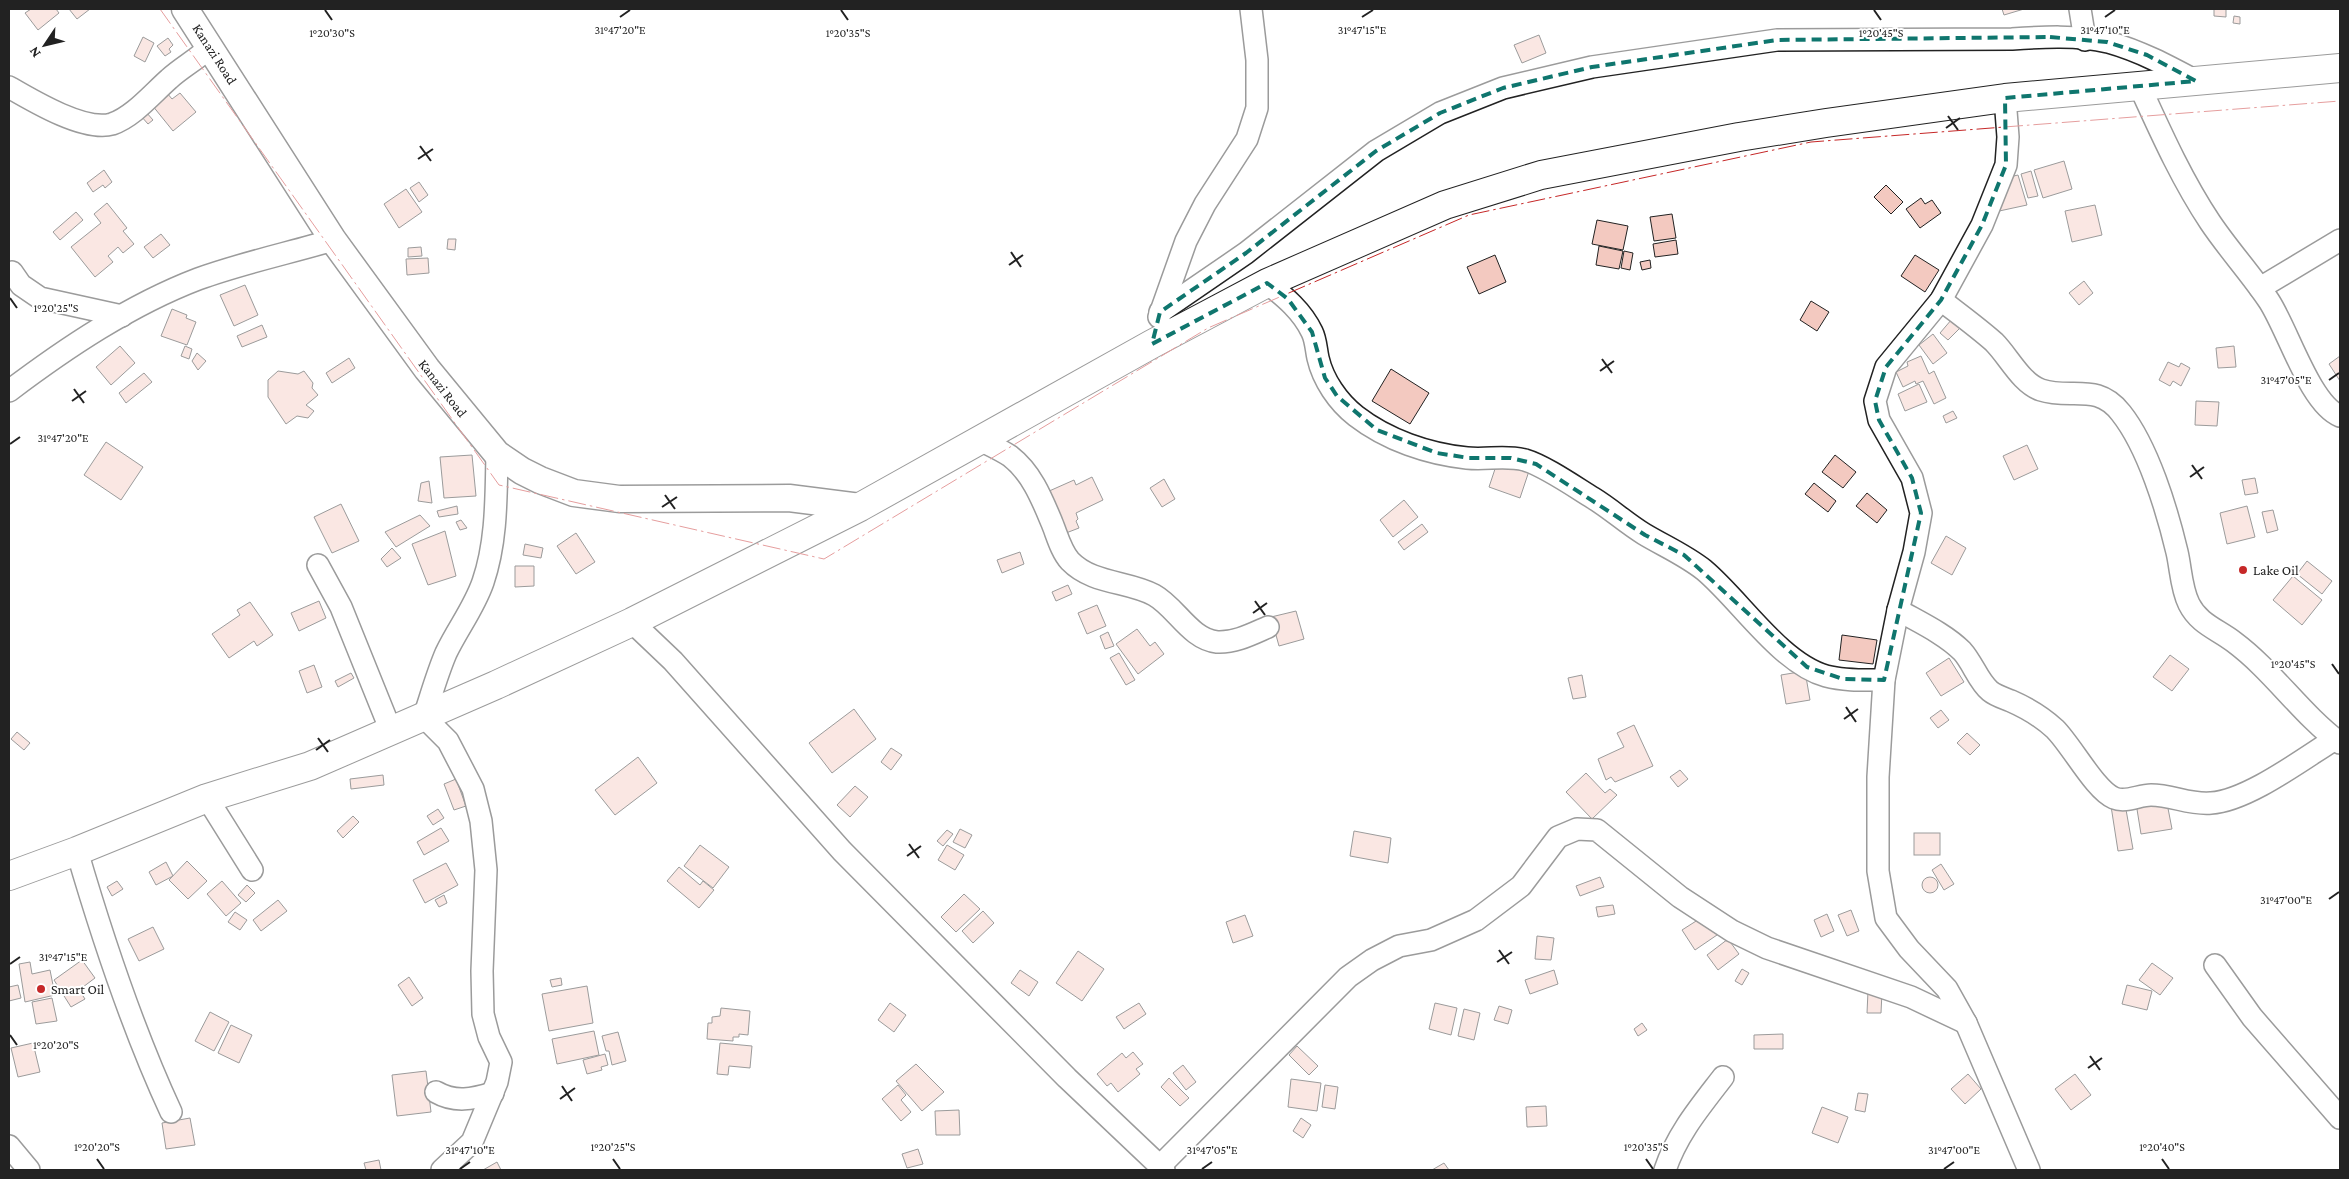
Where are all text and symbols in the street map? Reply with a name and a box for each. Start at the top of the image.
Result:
north arrow [20,20,70,70]
street label: Kanazi Road [190,21,241,88]
text: 31°47'20"E [594,23,646,37]
text: 31°47'15"E [1338,23,1387,37]
text: 31°47'10"E [2080,23,2130,37]
text: 1°20'30"S [309,26,355,40]
text: 1°20'35"S [826,26,871,40]
text: 1°20'45"S [1859,26,1904,40]
text: N [25,44,44,61]
text: 1°20'25"S [34,301,79,315]
street label: Kanazi Road [415,356,471,421]
text: 31°47'05"E [2261,373,2312,387]
text: 31°47'20"E [37,431,89,445]
place label: Lake Oil [2253,562,2299,578]
marker: Lake Oil [2237,564,2249,576]
text: 1°20'45"S [2271,657,2316,671]
text: 31°47'00"E [2260,893,2312,907]
text: 31°47'15"E [39,950,88,964]
place label: Smart Oil [51,981,105,997]
marker: Smart Oil [35,983,47,995]
text: 1°20'20"S [33,1038,79,1052]
text: 1°20'20"S [74,1140,120,1154]
text: 1°20'25"S [591,1140,636,1154]
text: 1°20'35"S [1624,1140,1669,1154]
text: 1°20'40"S [2139,1140,2185,1154]
text: 31°47'10"E [445,1143,495,1157]
text: 31°47'05"E [1187,1143,1238,1157]
text: 31°47'00"E [1928,1143,1980,1157]

